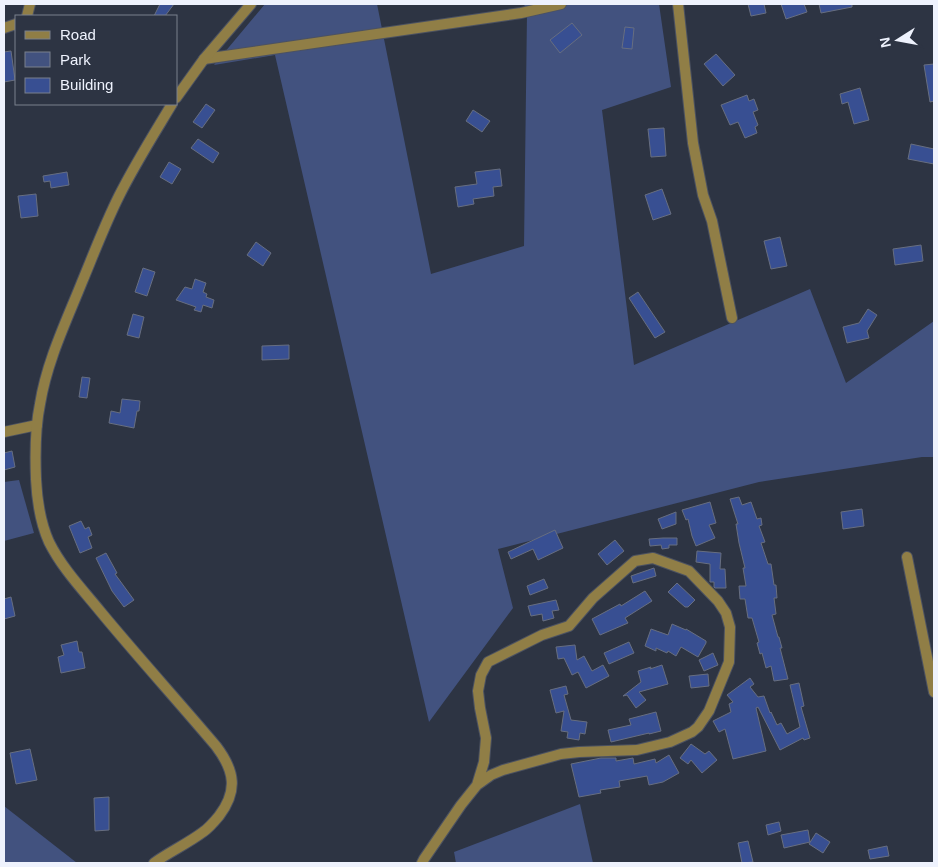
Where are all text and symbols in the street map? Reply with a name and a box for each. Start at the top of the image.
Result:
legend [15,15,178,105]
north arrow [873,15,923,65]
text: Road [60,26,96,43]
text: N [876,36,894,49]
text: Park [60,51,91,68]
text: Building [60,76,113,93]

